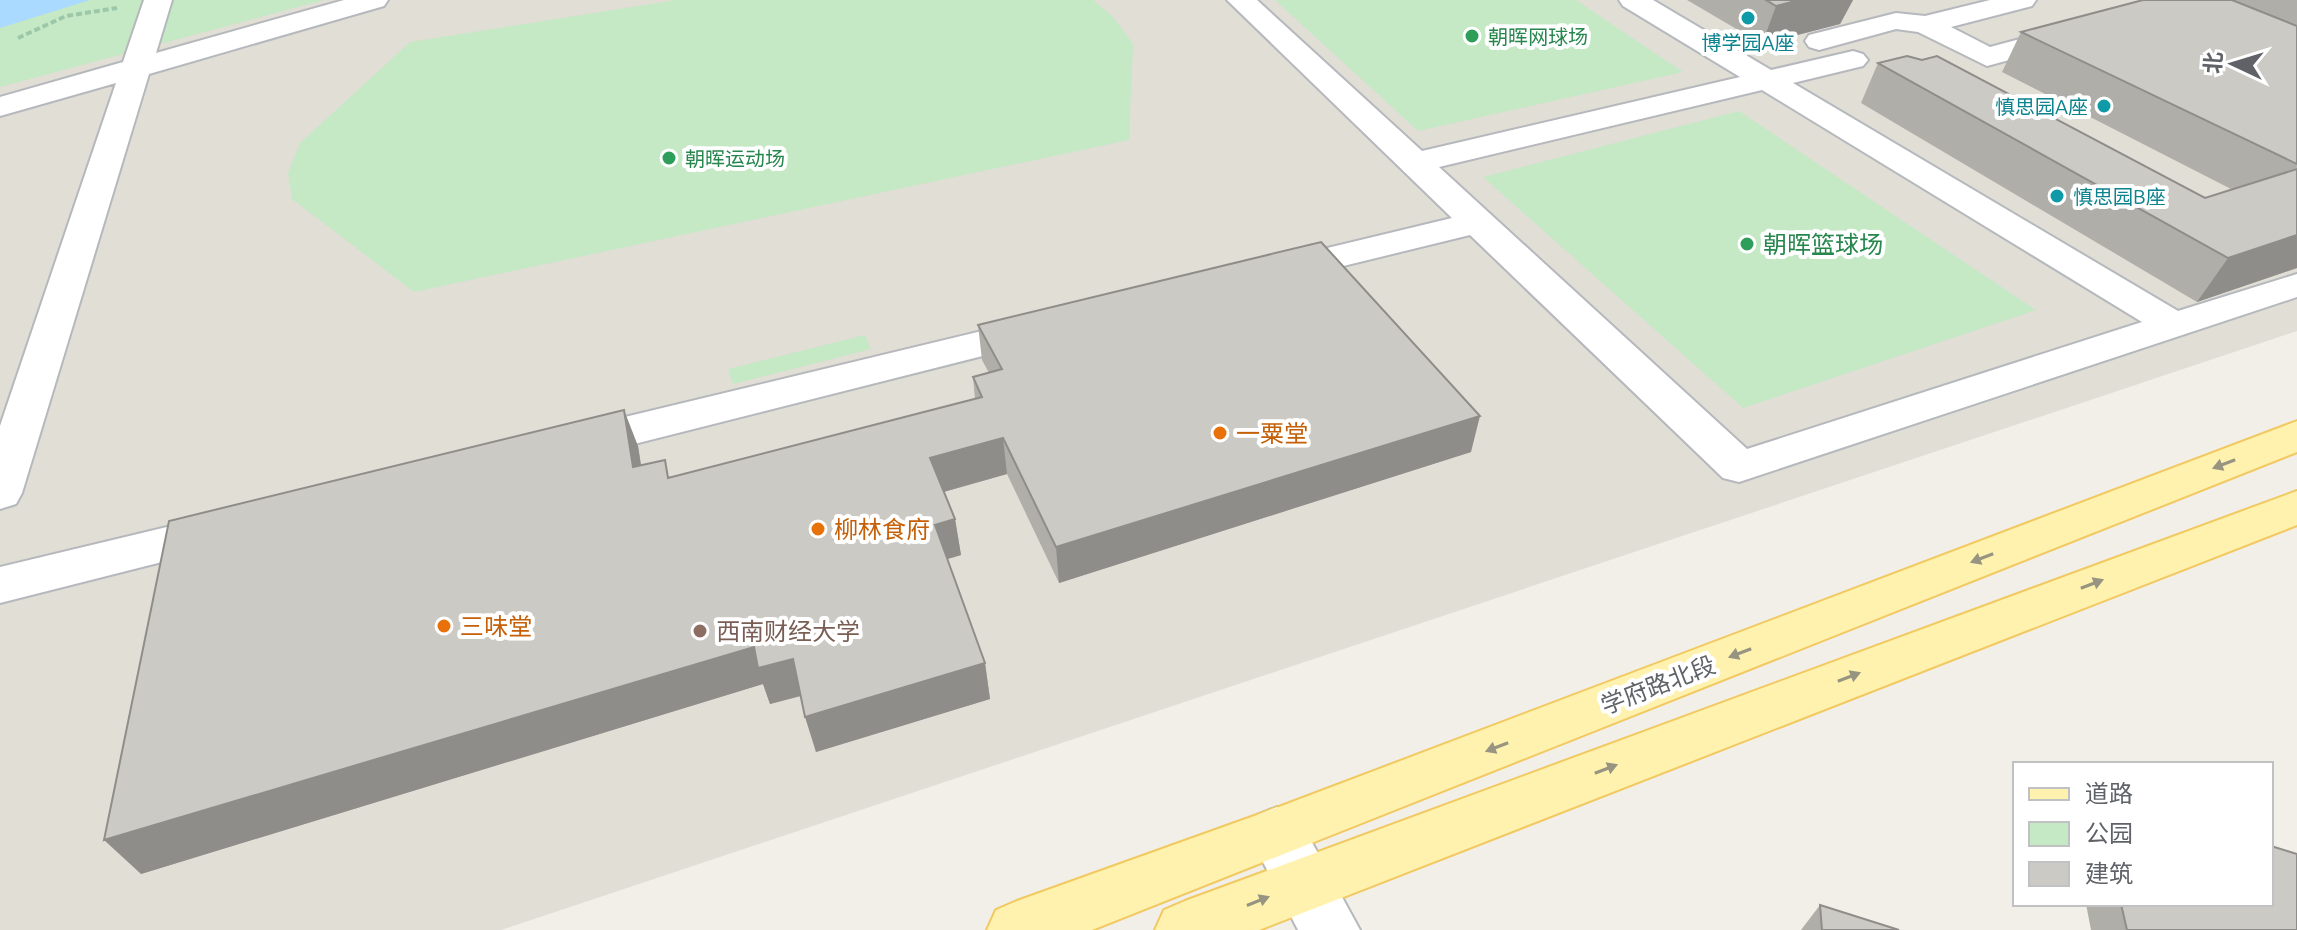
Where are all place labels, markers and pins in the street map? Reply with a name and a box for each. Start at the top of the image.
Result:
marker: 博学园A座 [1739,9,1757,27]
place label: 朝晖网球场 [1488,25,1588,48]
marker: 朝晖网球场 [1463,27,1481,45]
place label: 博学园A座 [1702,31,1795,54]
place label: 慎思园A座 [1995,95,2088,118]
marker: 慎思园A座 [2095,97,2113,115]
place label: 朝晖运动场 [685,147,785,170]
marker: 朝晖运动场 [660,149,678,167]
place label: 慎思园B座 [2073,185,2166,208]
marker: 慎思园B座 [2048,187,2066,205]
place label: 朝晖篮球场 [1763,231,1883,258]
marker: 朝晖篮球场 [1738,235,1756,253]
place label: 一粟堂 [1236,420,1308,447]
marker: 一粟堂 [1211,424,1229,442]
place label: 柳林食府 [834,516,930,543]
marker: 柳林食府 [809,520,827,538]
place label: 三味堂 [460,613,532,640]
marker: 三味堂 [435,617,453,635]
place label: 西南财经大学 [716,618,860,645]
marker: 西南财经大学 [691,622,709,640]

